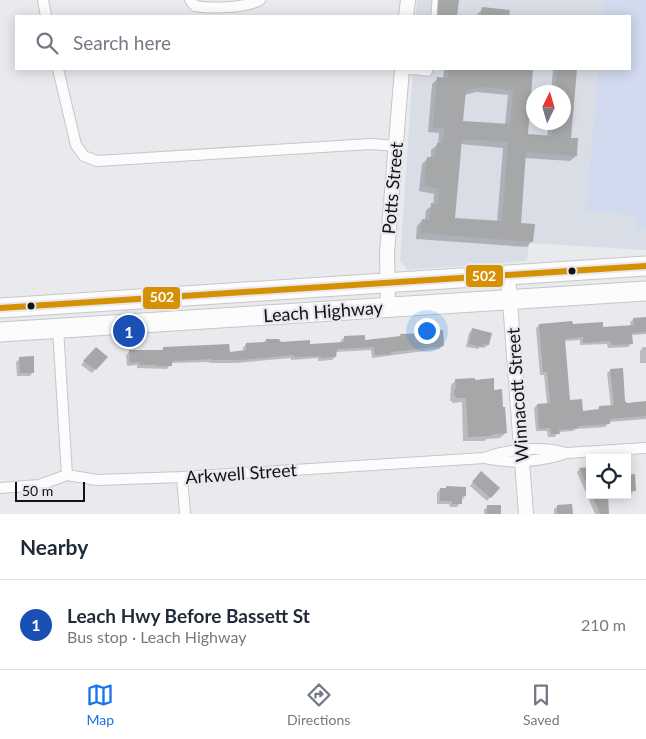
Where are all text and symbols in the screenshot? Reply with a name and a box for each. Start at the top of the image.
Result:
search box [15,15,631,70]
icon: search [33,29,61,57]
text: Search here [73,31,171,54]
north arrow [526,85,571,130]
street label: Potts Street [377,140,407,235]
line badge: 502 [465,264,504,288]
unlabelled marker [567,266,577,276]
text: 502 [472,267,496,284]
line badge: 502 [142,286,181,310]
text: 502 [150,288,174,305]
street label: Leach Highway [263,296,384,326]
unlabelled marker [26,301,36,311]
pin: 1 [113,312,145,350]
your location [414,318,440,344]
street label: Winnacott Street [501,327,533,463]
map controls [586,454,631,499]
button: locate [586,454,631,499]
street label: Arkwell Street [184,458,298,488]
scale bar [15,479,85,502]
text: 50 m [22,482,53,499]
text: Nearby [20,534,88,559]
text: Leach Hwy Before Bassett St [67,604,310,627]
text: 1 [31,615,41,634]
text: 210 m [581,615,626,634]
text: Bus stop · Leach Highway [67,627,246,646]
tab: Map [86,681,114,728]
tab: Directions [287,681,350,728]
tab: Saved [523,681,560,728]

